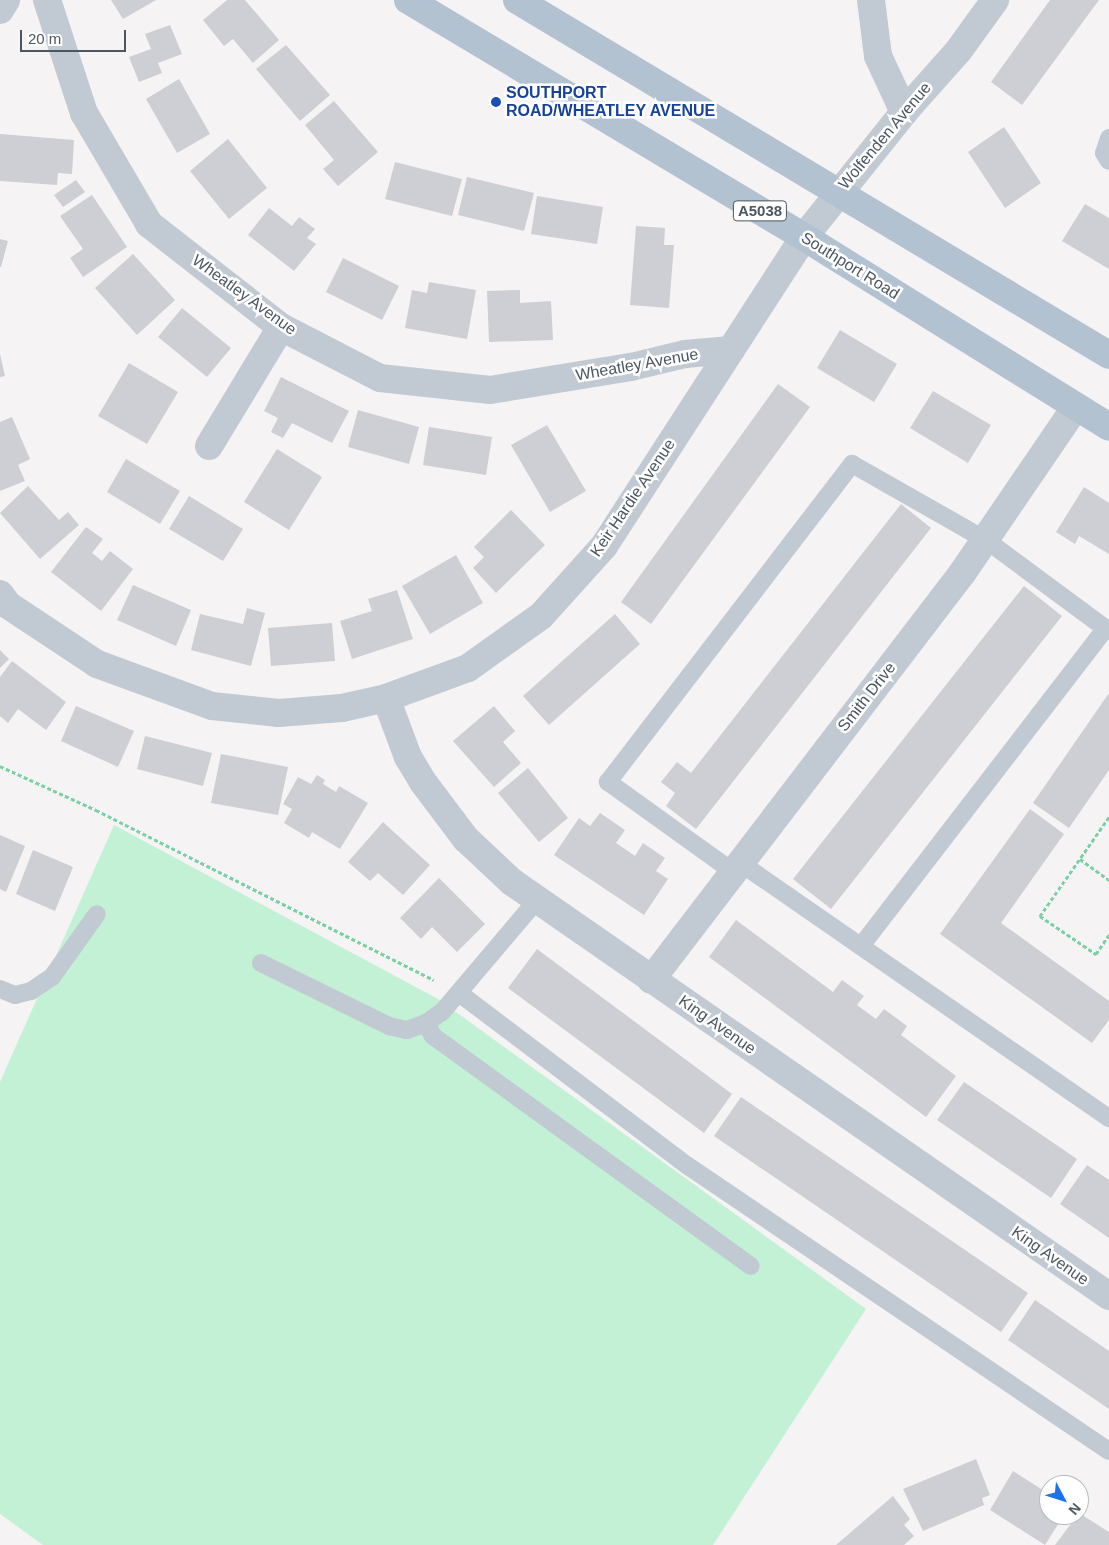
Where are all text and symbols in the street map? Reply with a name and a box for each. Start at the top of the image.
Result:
scale bar [22,20,129,52]
text: 20 m [28,30,61,47]
street label: Wolfenden Avenue [834,78,936,194]
place label: SOUTHPORT ROAD/WHEATLEY AVENUE [506,83,716,121]
marker: SOUTHPORT ROAD/WHEATLEY AVENUE [490,96,502,108]
road number: A5038 [732,198,788,224]
street label: Southport Road [797,228,903,304]
street label: Wheatley Avenue [188,250,300,340]
street label: Wheatley Avenue [574,345,700,385]
street label: Keir Hardie Avenue [586,435,680,561]
street label: Smith Drive [834,659,900,735]
street label: King Avenue [674,991,760,1059]
street label: King Avenue [1007,1222,1093,1290]
north arrow [1039,1475,1089,1525]
text: N [1065,1500,1084,1518]

